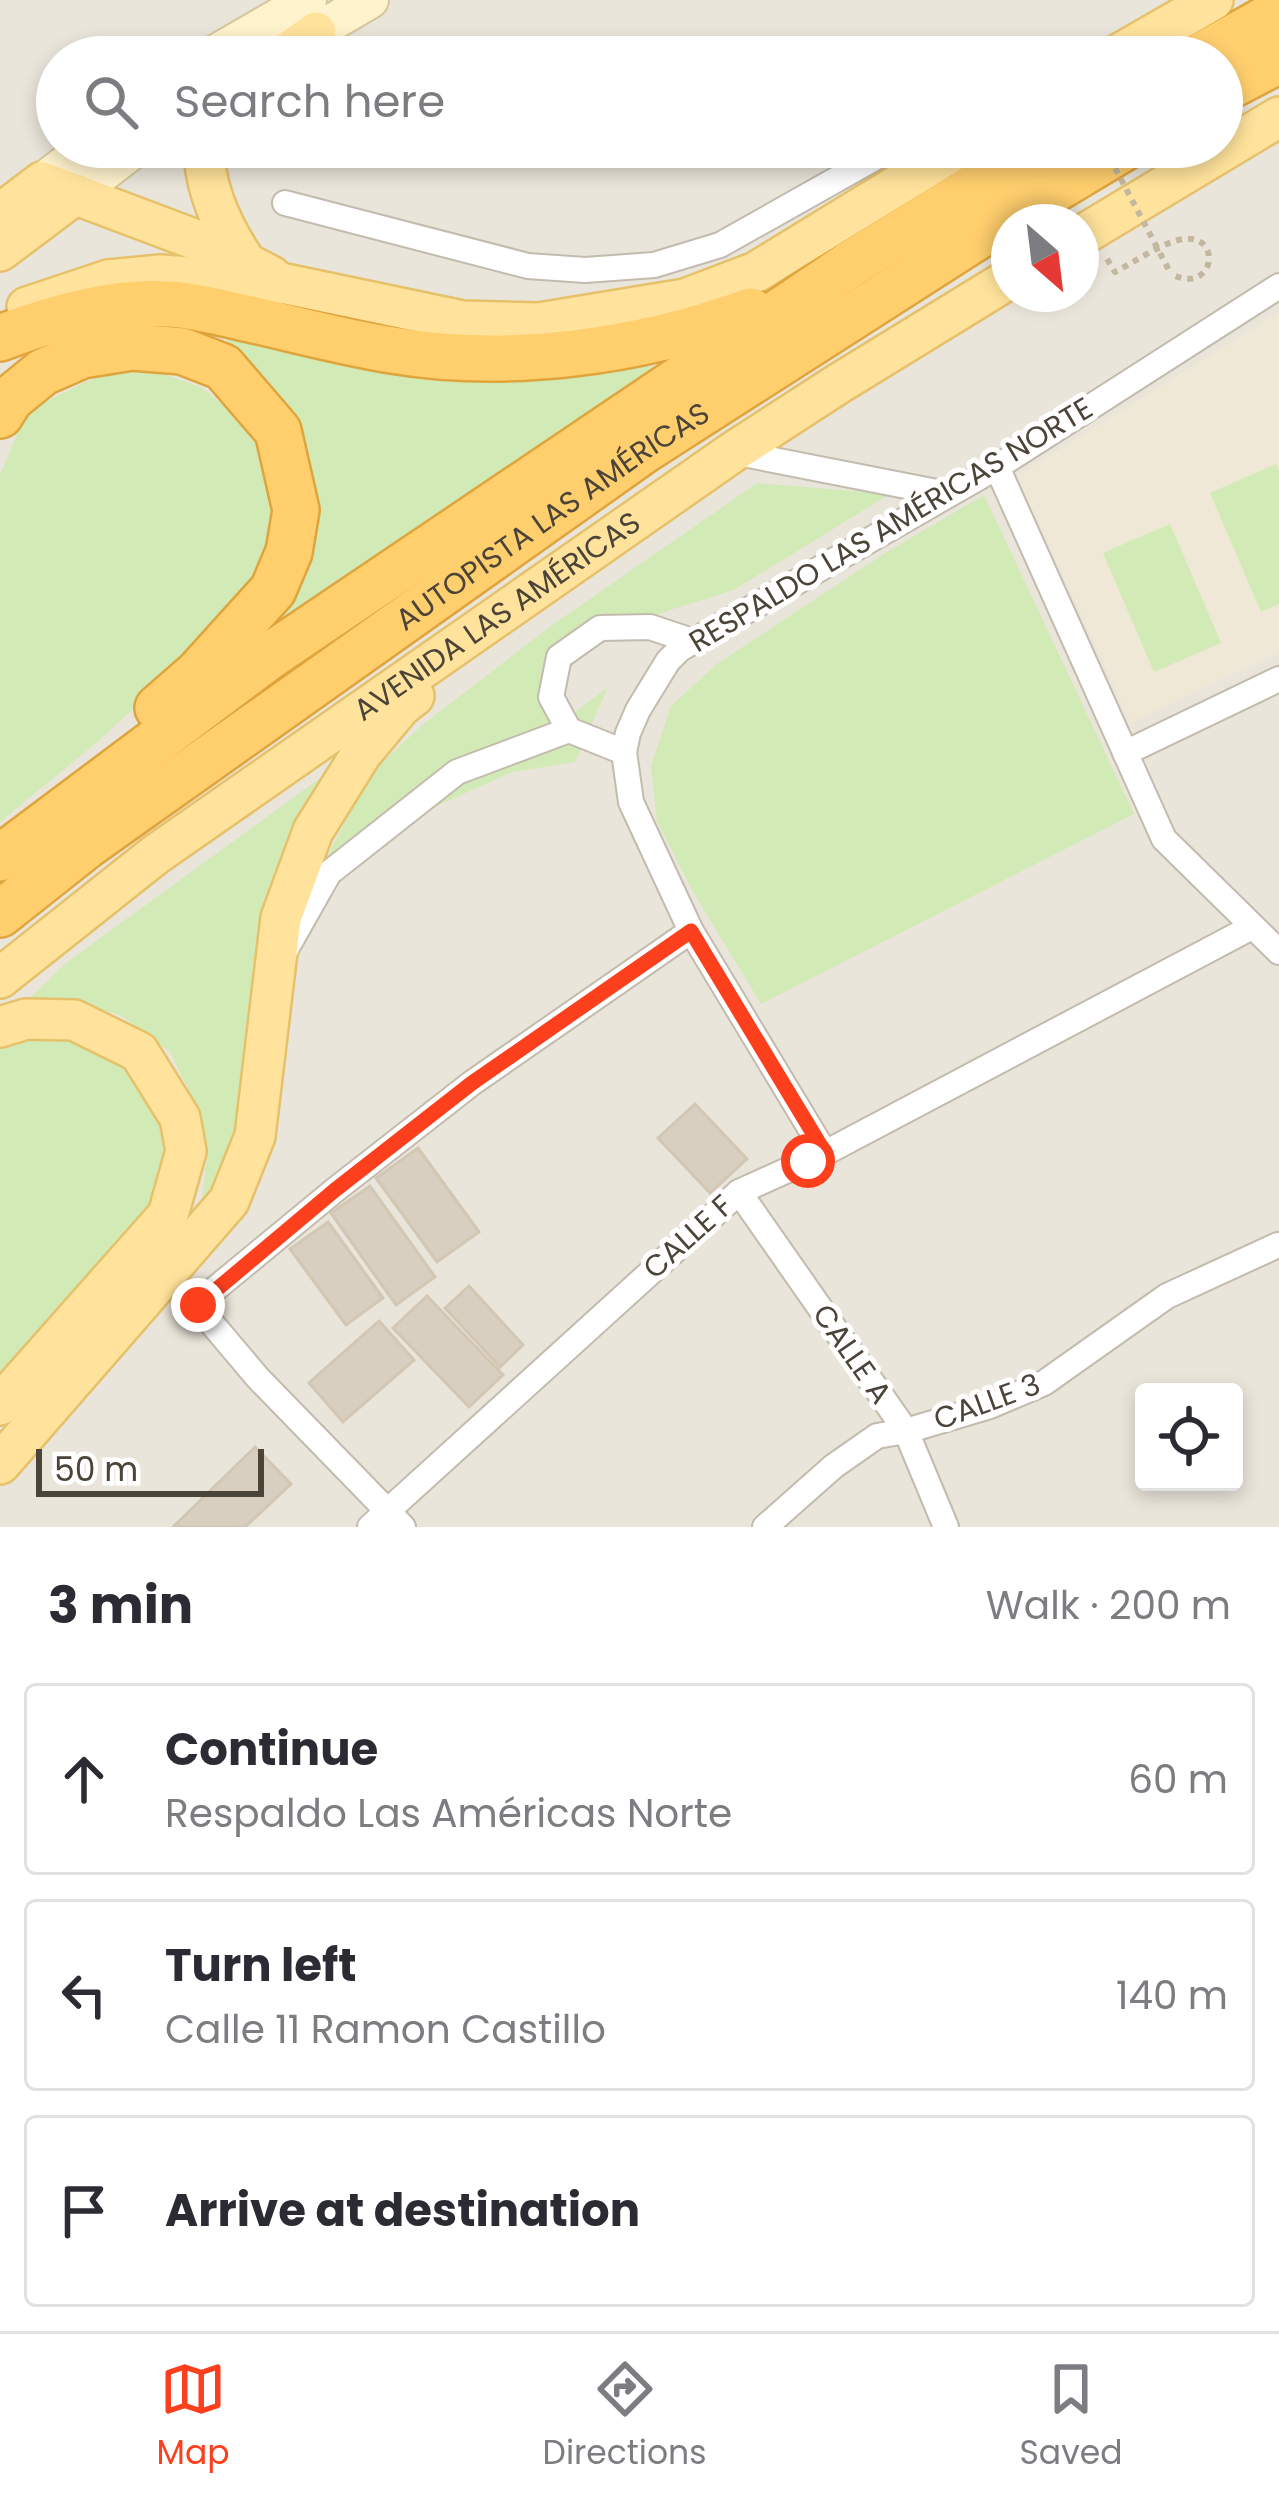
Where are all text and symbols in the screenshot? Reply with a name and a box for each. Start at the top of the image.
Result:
search box [36,36,1243,168]
icon: search [78,69,144,135]
text: Search here [174,70,445,133]
north arrow [991,204,1099,312]
street label: RESPALDO LAS AMÉRICAS NORTE [681,387,1101,662]
street label: AUTOPISTA LAS AMÉRICAS [387,391,718,641]
street label: AVENIDA LAS AMÉRICAS [345,501,649,731]
route start [781,1134,835,1188]
street label: CALLE F [633,1185,742,1289]
route end [171,1278,225,1332]
street label: CALLE A [802,1295,902,1412]
street label: CALLE 3 [928,1362,1046,1441]
map controls [1135,1383,1243,1491]
button: locate [1135,1383,1243,1491]
scale bar [36,1443,264,1496]
text: 50 m [54,1446,138,1493]
text: 3 min [48,1569,193,1641]
text: Walk · 200 m [986,1578,1231,1633]
text: Continue [165,1718,378,1781]
icon: ahead [51,1746,117,1812]
text: 60 m [1128,1752,1228,1807]
text: Respaldo Las Américas Norte [165,1786,732,1841]
text: Turn left [165,1934,357,1997]
icon: left [51,1962,117,2028]
text: 140 m [1116,1968,1228,2023]
text: Calle 11 Ramon Castillo [165,2002,606,2057]
icon: arrive [51,2178,117,2244]
text: Arrive at destination [165,2179,640,2242]
tab: Map [157,2356,230,2478]
tab: Directions [543,2356,706,2478]
tab: Saved [1020,2356,1122,2478]

